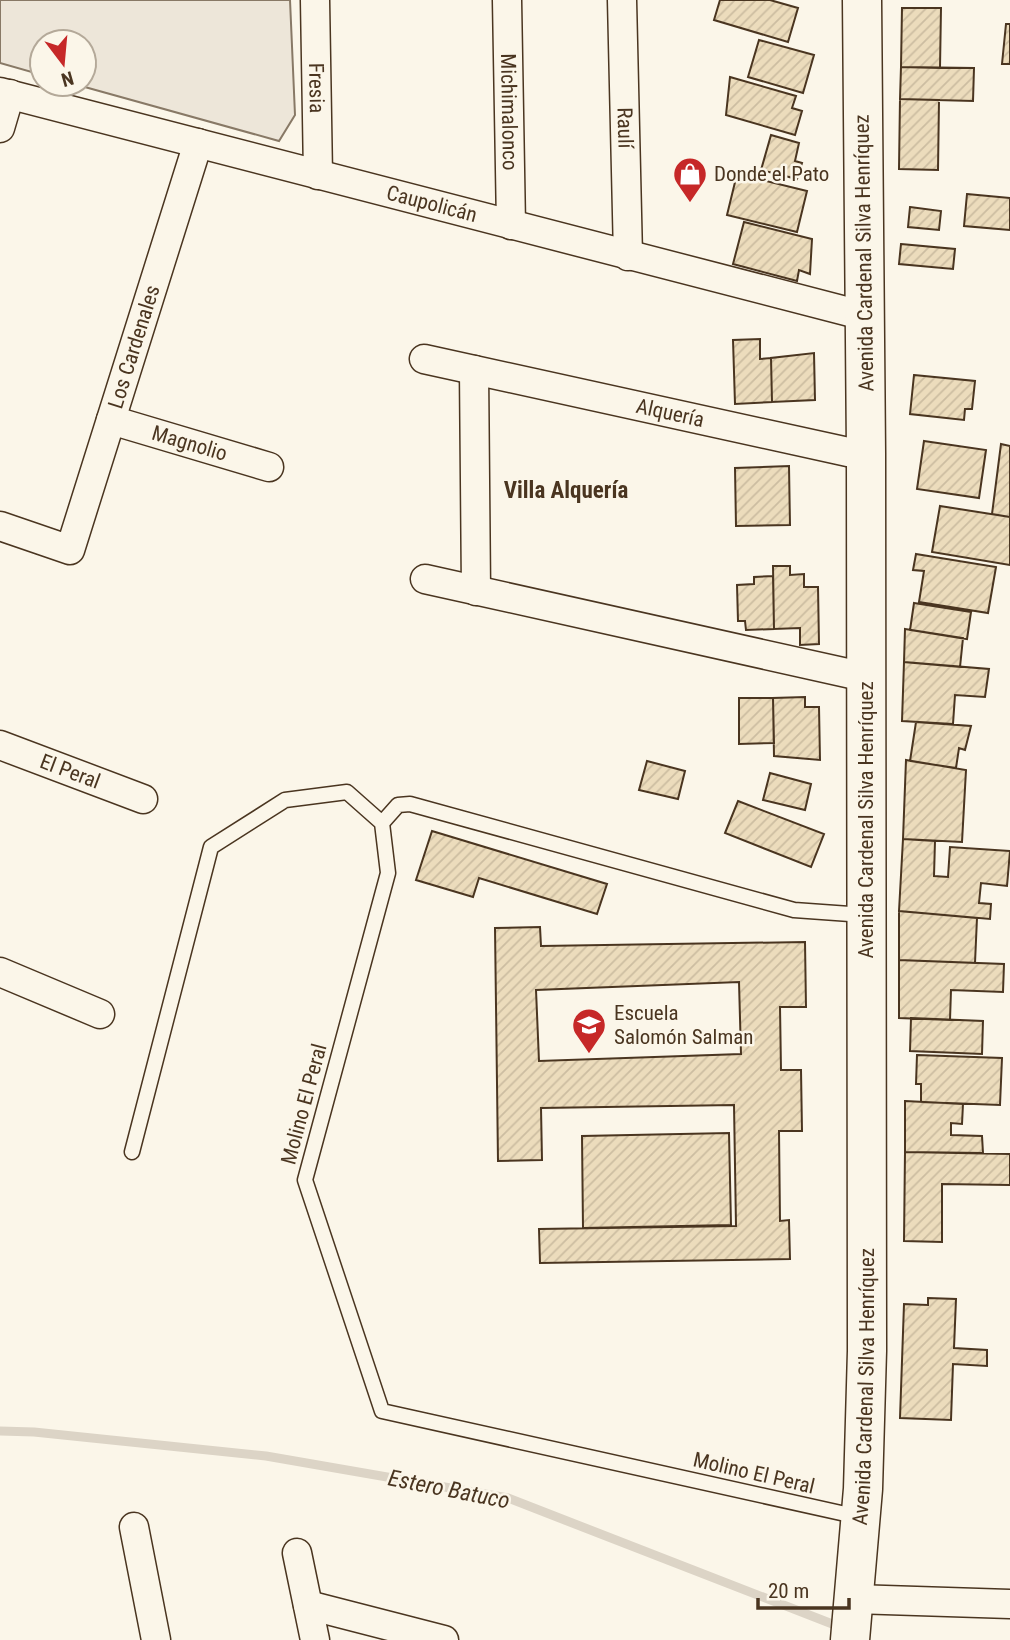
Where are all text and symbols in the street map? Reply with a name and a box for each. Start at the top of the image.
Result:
north arrow [28,28,98,98]
street label: Michimalonco [496,53,522,171]
street label: Fresia [304,63,329,113]
text: N [59,66,76,92]
street label: Raulí [613,107,638,150]
street label: Avenida Cardenal Silva Henríquez [850,114,878,392]
shop icon: Donde el Pato [671,155,709,204]
place label: Donde el Pato [714,162,829,186]
street label: Caupolicán [384,181,480,227]
street label: Los Cardenales [103,282,165,411]
street label: Alquería [634,394,706,432]
street label: Magnolio [149,421,230,466]
district label: Villa Alquería [504,477,628,504]
street label: Avenida Cardenal Silva Henríquez [854,681,878,959]
street label: El Peral [37,749,104,794]
place label: Escuela Salomón Salman [614,1001,753,1049]
school or university icon: Escuela Salomón Salman [570,1006,608,1055]
street label: Molino El Peral [276,1041,332,1167]
street label: Avenida Cardenal Silva Henríquez [848,1248,879,1526]
street label: Molino El Peral [691,1447,817,1499]
water label: Estero Batuco [386,1464,512,1514]
scale bar [758,1566,849,1610]
text: 20 m [768,1579,809,1603]

